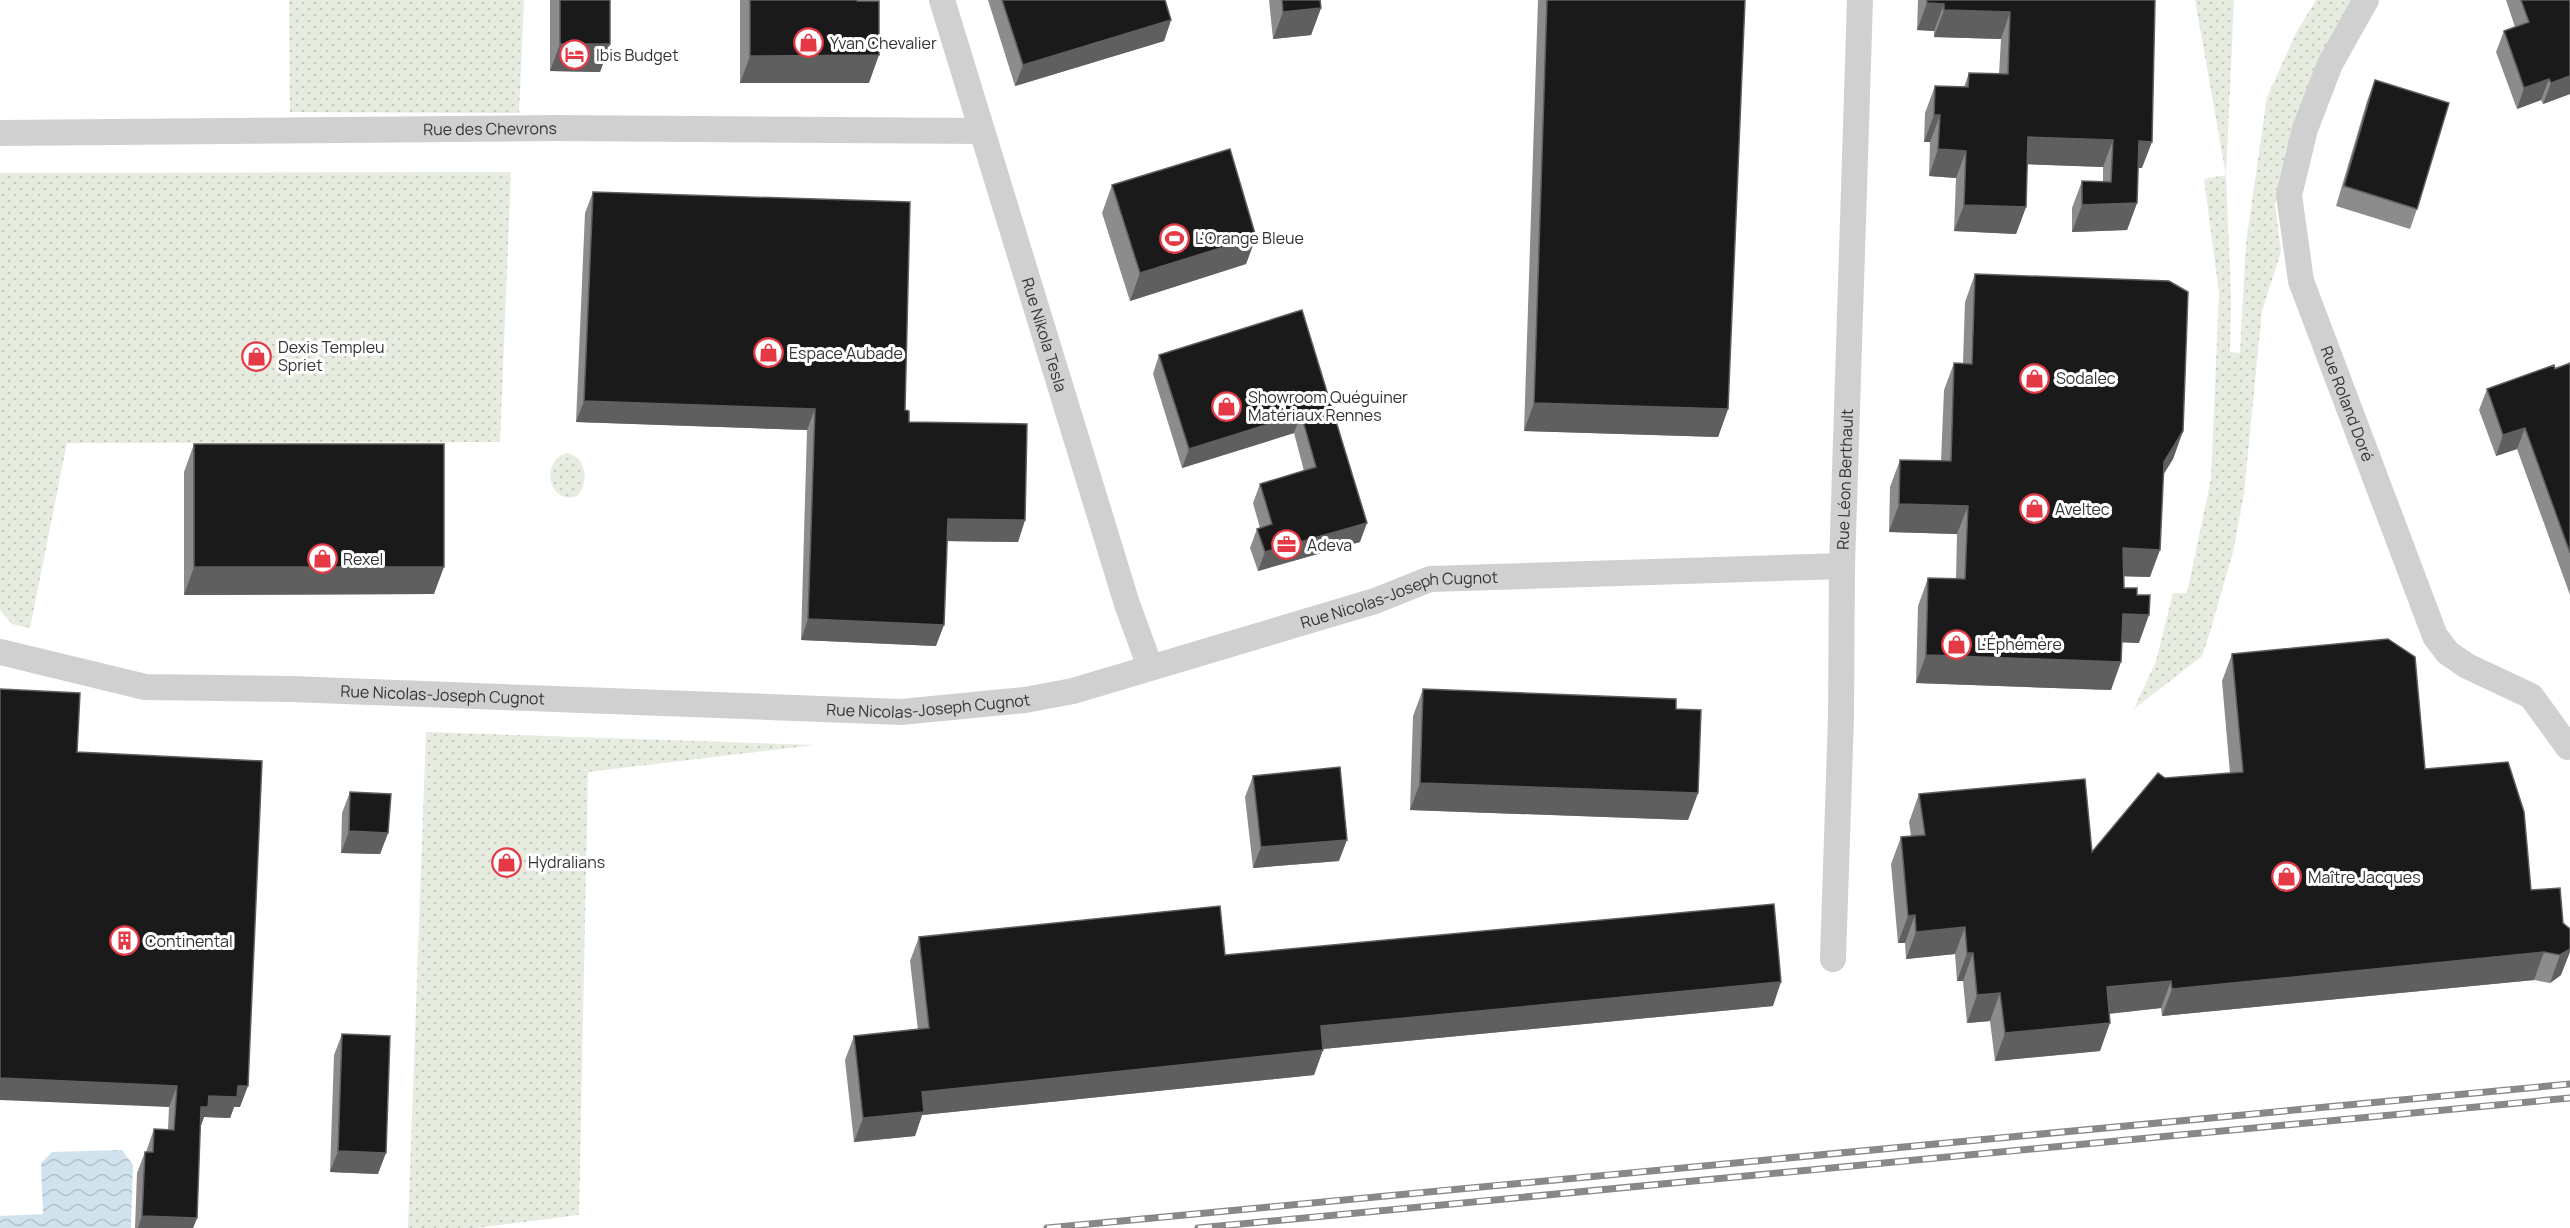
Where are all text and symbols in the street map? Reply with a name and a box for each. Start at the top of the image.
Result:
shop icon: Yvan Chevalier [793,27,825,59]
place label: Yvan Chevalier [830,32,937,54]
hotel icon: Ibis Budget [559,39,591,71]
place label: Ibis Budget [596,44,679,66]
street label: Rue des Chevrons [423,117,557,140]
sports icon: L'Orange Bleue [1158,222,1190,254]
place label: L'Orange Bleue [1195,227,1304,249]
street label: Rue Nikola Tesla [1017,275,1072,395]
place label: Dexis Templeu Spriet [278,336,385,376]
shop icon: Espace Aubade [752,337,784,369]
shop icon: Dexis Templeu Spriet [241,340,273,372]
place label: Espace Aubade [789,342,903,364]
street label: Rue Roland Doré [2316,343,2379,465]
shop icon: Sodalec [2019,362,2051,394]
place label: Sodalec [2056,367,2116,389]
place label: Showroom Quéguiner Matériaux Rennes [1248,386,1408,426]
shop icon: Showroom Quéguiner Matériaux Rennes [1211,390,1243,422]
street label: Rue Léon Berthault [1832,408,1858,550]
shop icon: Aveltec [2018,493,2050,525]
place label: Aveltec [2055,498,2110,520]
office icon: Adeva [1270,529,1302,561]
place label: Adeva [1307,534,1352,556]
shop icon: Rexel [306,543,338,575]
place label: Rexel [343,548,383,570]
street label: Rue Nicolas-Joseph Cugnot [1298,566,1498,634]
shop icon: L'Éphémère [1940,628,1972,660]
place label: L'Éphémère [1977,633,2062,655]
street label: Rue Nicolas-Joseph Cugnot [340,680,545,710]
street label: Rue Nicolas-Joseph Cugnot [826,688,1032,723]
shop icon: Hydralians [491,846,523,878]
place label: Hydralians [528,851,605,873]
shop icon: Maître Jacques [2271,861,2303,893]
place label: Maître Jacques [2308,866,2421,888]
building icon: Continental [108,925,140,957]
place label: Continental [145,930,233,952]

